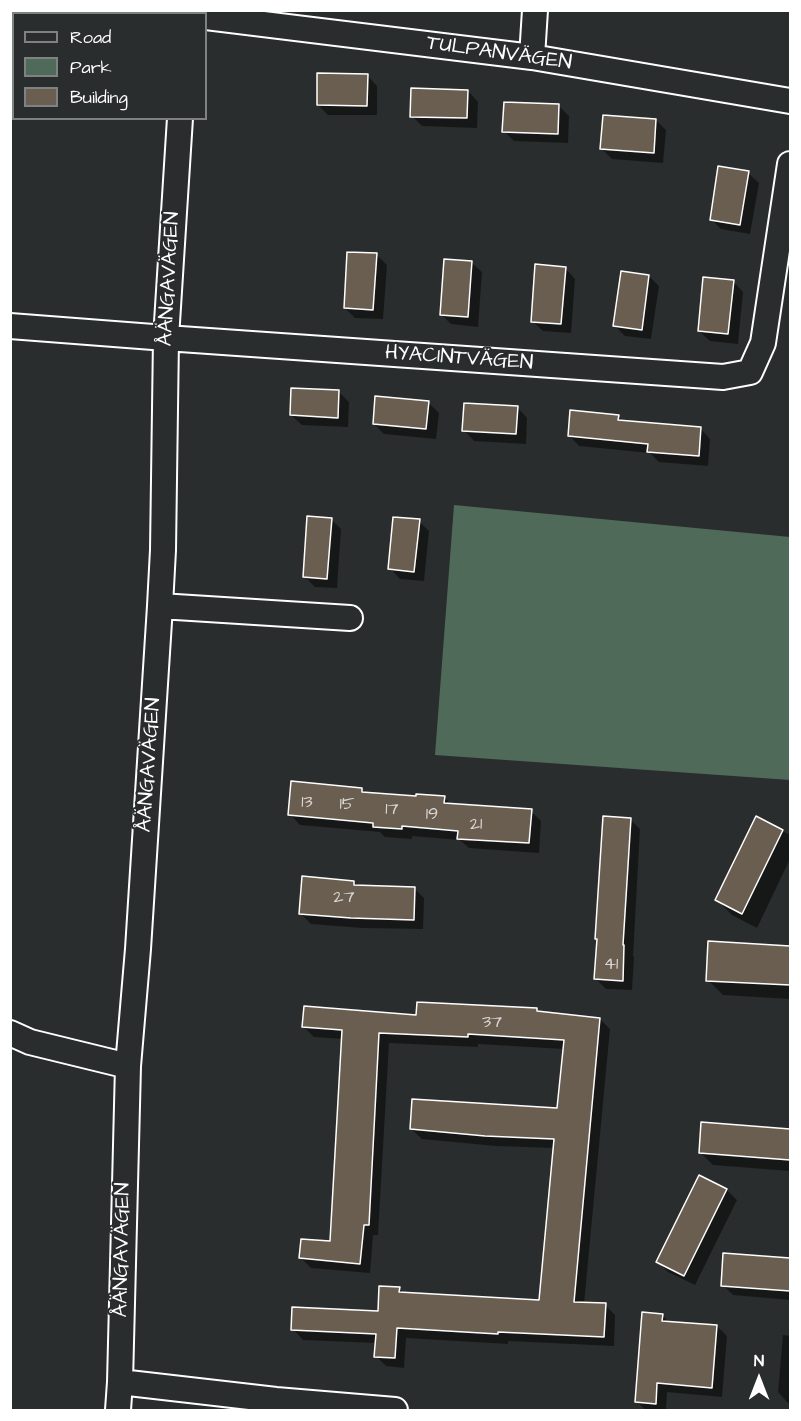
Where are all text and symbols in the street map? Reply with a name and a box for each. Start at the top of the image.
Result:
legend [12,12,207,120]
text: Road [70,25,111,50]
street label: TULPANVÄGEN [425,31,573,77]
text: Park [70,55,112,80]
text: Building [70,85,128,110]
street label: ÅÄNGAVÄGEN [154,211,186,347]
street label: HYACINTVÄGEN [384,341,534,377]
street label: ÅÄNGAVÄGEN [133,697,167,833]
house number: 13 [301,792,313,814]
house number: 15 [339,794,355,816]
house number: 17 [385,799,399,821]
house number: 19 [426,804,438,826]
house number: 21 [470,814,482,836]
house number: 27 [333,887,355,909]
house number: 41 [604,954,618,976]
house number: 37 [482,1012,502,1034]
street label: ÅÄNGAVÄGEN [109,1182,137,1318]
north arrow [729,1349,789,1409]
text: N [754,1350,764,1372]

